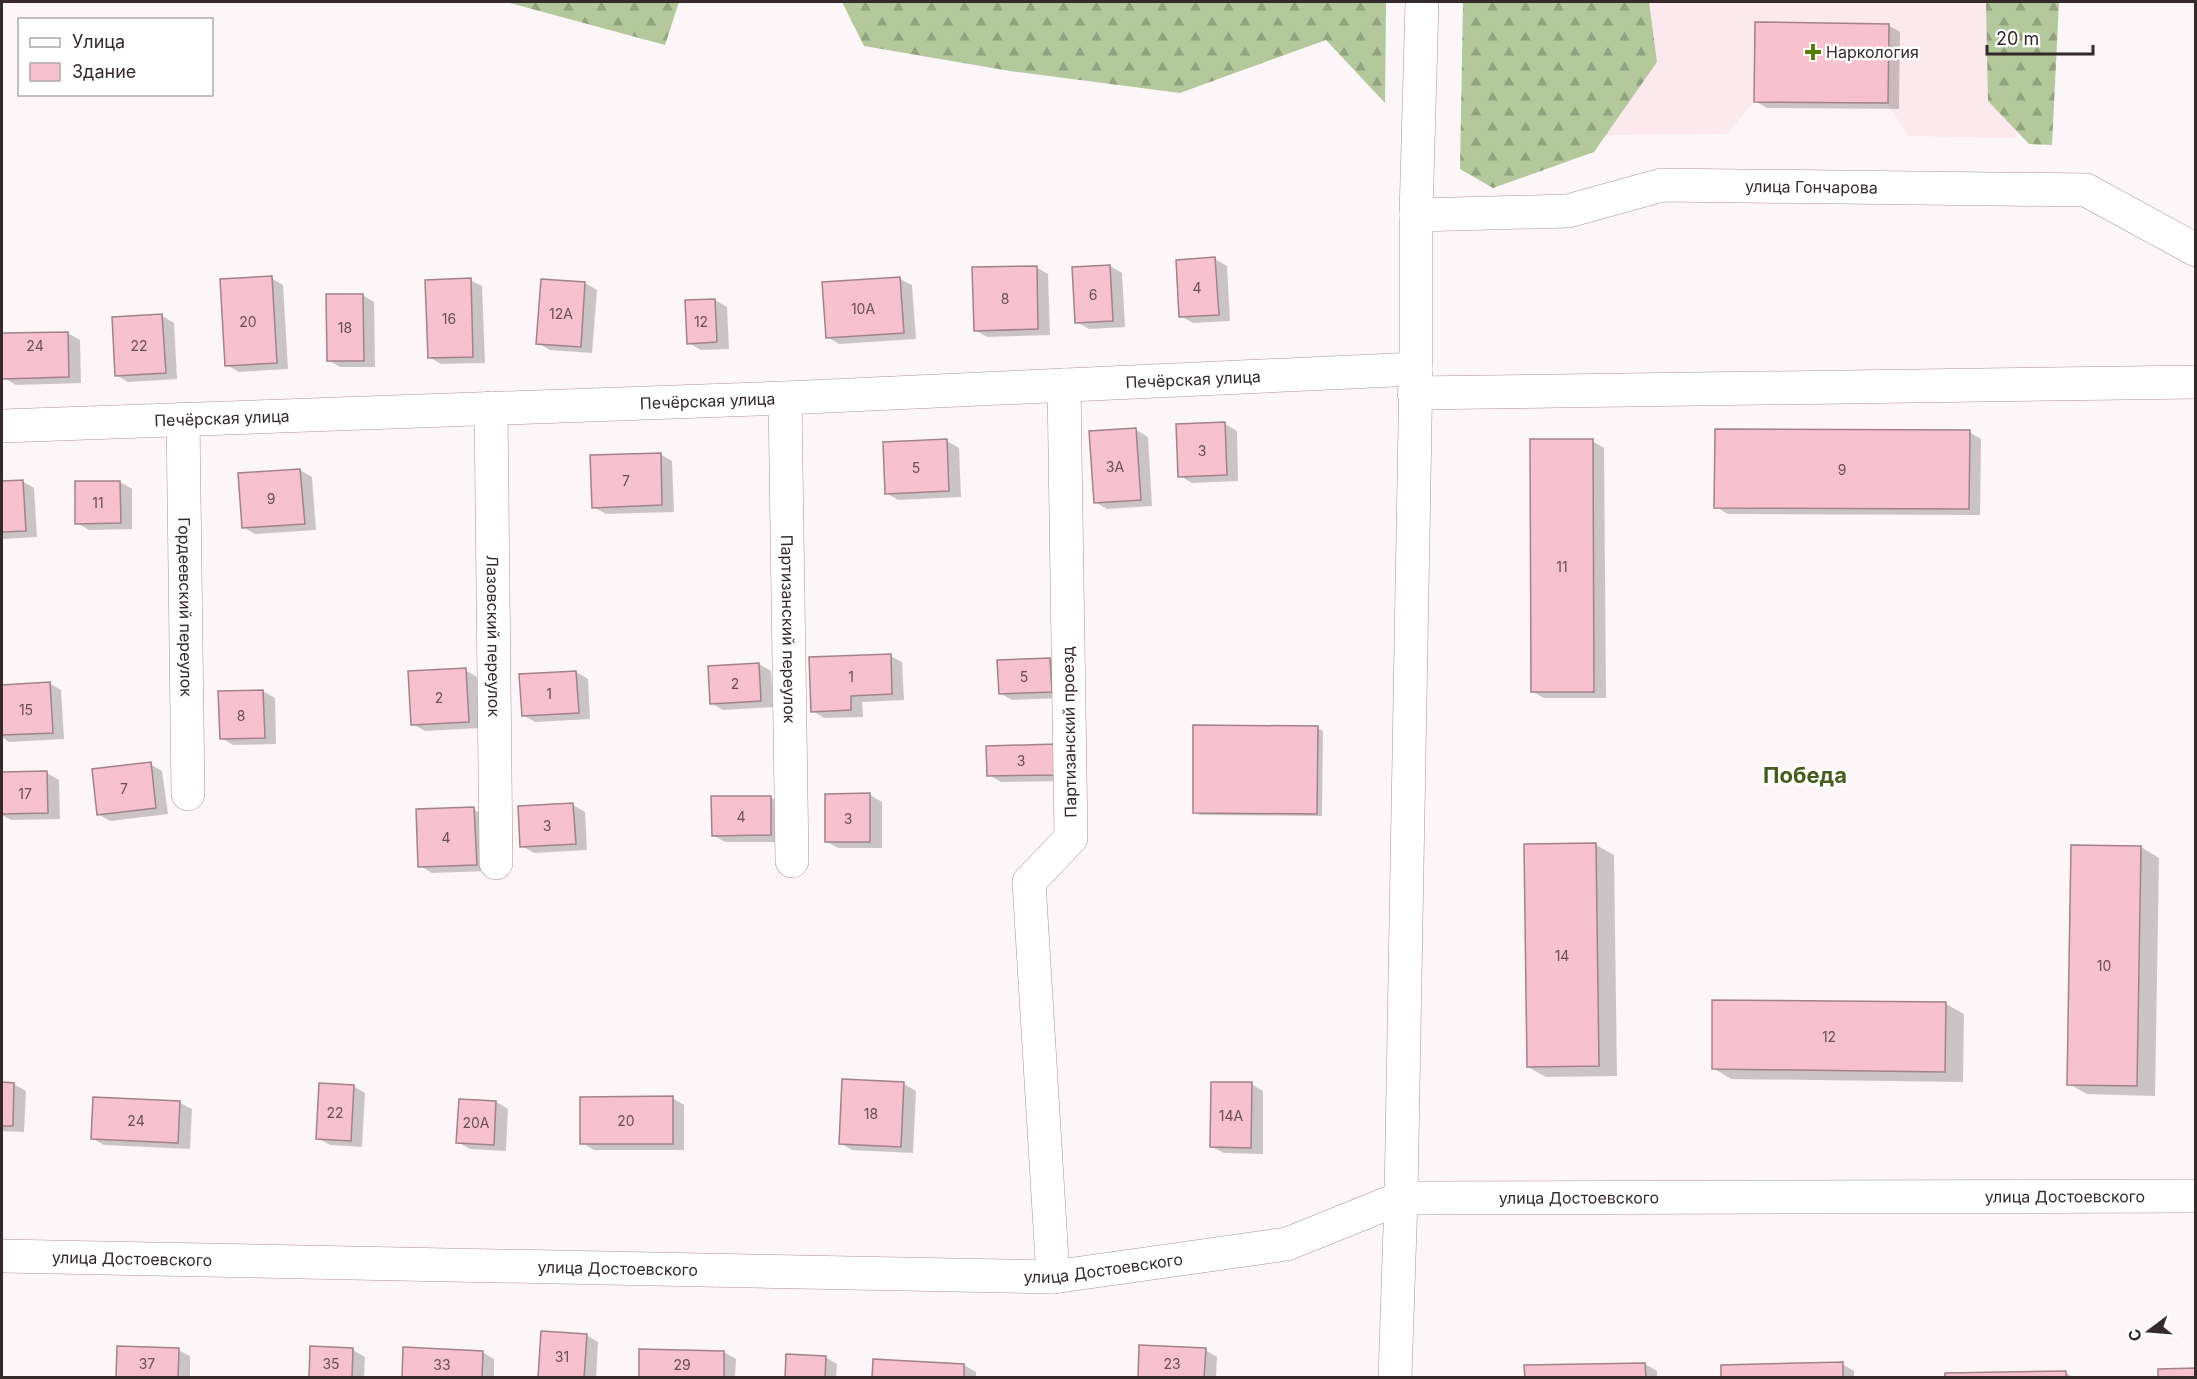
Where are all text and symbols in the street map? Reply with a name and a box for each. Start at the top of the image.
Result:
legend [18,18,213,96]
scale bar [1987,18,2094,56]
text: 20 m [1996,28,2039,49]
text: Улица [72,31,125,52]
place label: Наркология [1826,42,1919,62]
marker: Наркология [1804,43,1822,61]
text: Здание [72,61,136,82]
street label: улица Гончарова [1745,176,1878,198]
house number: 4 [1192,279,1202,296]
house number: 6 [1089,286,1097,303]
house number: 8 [1001,290,1009,307]
house number: 10А [851,300,875,317]
house number: 12А [549,305,573,322]
house number: 16 [442,310,456,327]
house number: 20 [239,313,257,330]
house number: 12 [694,313,708,330]
house number: 18 [338,319,352,336]
house number: 24 [26,337,44,354]
house number: 22 [130,337,148,354]
street label: Печёрская улица [1125,366,1261,392]
street label: Печёрская улица [640,388,776,413]
street label: Печёрская улица [154,406,290,431]
house number: 3 [1198,442,1206,459]
house number: 3А [1106,458,1124,475]
house number: 5 [912,459,920,476]
house number: 9 [1838,461,1846,478]
house number: 7 [622,472,630,489]
house number: 9 [267,490,275,507]
house number: 11 [92,494,104,511]
street label: Гордеевский переулок [174,517,197,697]
street label: Партизанский переулок [777,534,800,724]
street label: Лазовский переулок [483,555,504,717]
house number: 11 [1556,558,1568,575]
street label: Партизанский проезд [1058,646,1080,818]
house number: 1 [848,668,854,685]
house number: 5 [1020,668,1028,685]
house number: 2 [731,675,739,692]
house number: 1 [546,685,552,702]
house number: 2 [435,689,443,706]
house number: 15 [19,701,33,718]
house number: 8 [237,707,245,724]
house number: 3 [1017,752,1025,769]
district label: Победа [1763,762,1847,788]
house number: 7 [120,780,128,797]
house number: 17 [18,785,32,802]
house number: 4 [736,808,746,825]
house number: 3 [844,810,852,827]
house number: 3 [543,817,551,834]
house number: 4 [441,829,451,846]
house number: 14 [1555,947,1569,964]
house number: 10 [2097,957,2111,974]
house number: 12 [1822,1028,1836,1045]
house number: 22 [326,1104,344,1121]
house number: 18 [864,1105,878,1122]
house number: 14А [1219,1107,1244,1124]
house number: 24 [127,1112,145,1129]
house number: 20 [617,1112,635,1129]
house number: 20А [462,1114,490,1131]
street label: улица Достоевского [1985,1186,2145,1207]
street label: улица Достоевского [1499,1187,1659,1208]
street label: улица Достоевского [52,1247,212,1270]
street label: улица Достоевского [1023,1249,1184,1287]
street label: улица Достоевского [538,1257,698,1280]
north arrow [2119,1301,2179,1361]
text: С [2123,1327,2146,1344]
house number: 31 [555,1348,569,1365]
house number: 37 [139,1355,155,1372]
house number: 35 [322,1355,340,1372]
house number: 23 [1163,1355,1181,1372]
house number: 33 [433,1356,451,1373]
house number: 29 [673,1356,691,1373]

